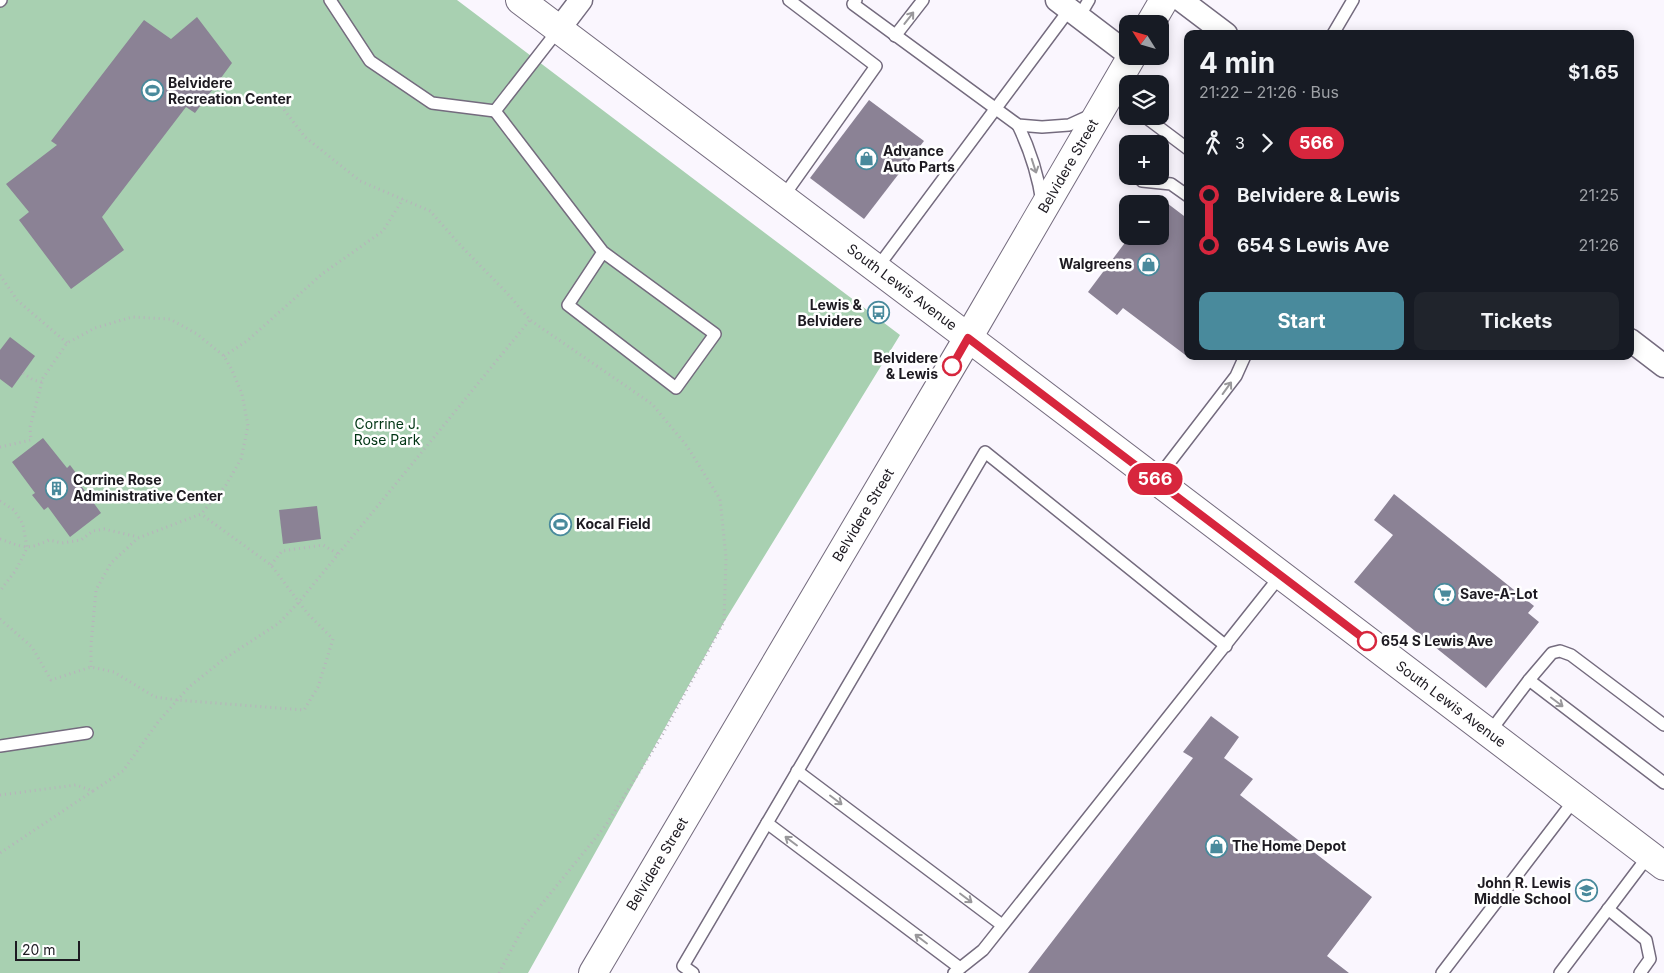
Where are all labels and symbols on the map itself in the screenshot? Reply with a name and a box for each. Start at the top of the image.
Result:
one-way arrow [904,11,914,25]
north arrow [1119,15,1169,65]
place label: Belvidere Recreation Center [168,74,292,107]
sports icon: Belvidere Recreation Center [140,79,164,103]
street label: Belvidere Street [1034,115,1101,216]
place label: Advance Auto Parts [883,142,955,175]
shop icon: Advance Auto Parts [855,147,879,171]
one-way arrow [1030,158,1040,174]
street label: South Lewis Avenue [844,240,961,334]
shop icon: Walgreens [1136,252,1160,276]
place label: Walgreens [1059,255,1132,272]
place label: Lewis & Belvidere [797,296,863,329]
bus stop icon: Lewis & Belvidere [866,301,890,325]
place label: Belvidere & Lewis [873,349,938,382]
marker: Belvidere & Lewis [942,356,962,376]
one-way arrow [1222,381,1232,395]
park label: Corrine J. Rose Park [354,415,421,448]
line badge: 566 [1126,463,1184,495]
street label: Belvidere Street [828,465,897,564]
place label: Corrine Rose Administrative Center [73,471,223,504]
building icon: Corrine Rose Administrative Center [45,476,69,500]
sports icon: Kocal Field [548,512,572,536]
place label: Kocal Field [576,515,651,532]
supermarket icon: Save-A-Lot [1432,582,1456,606]
place label: Save-A-Lot [1460,585,1538,602]
marker: 654 S Lewis Ave [1357,631,1377,651]
place label: 654 S Lewis Ave [1381,632,1493,649]
street label: South Lewis Avenue [1393,657,1510,751]
one-way arrow [1550,696,1563,707]
one-way arrow [829,795,843,805]
street label: Belvidere Street [622,814,691,913]
shop icon: The Home Depot [1204,834,1228,858]
one-way arrow [784,836,798,846]
place label: The Home Depot [1232,837,1346,854]
place label: John R. Lewis Middle School [1474,874,1571,907]
school or university icon: John R. Lewis Middle School [1575,879,1599,903]
one-way arrow [959,892,972,903]
one-way arrow [914,934,928,944]
scale bar [15,938,80,961]

